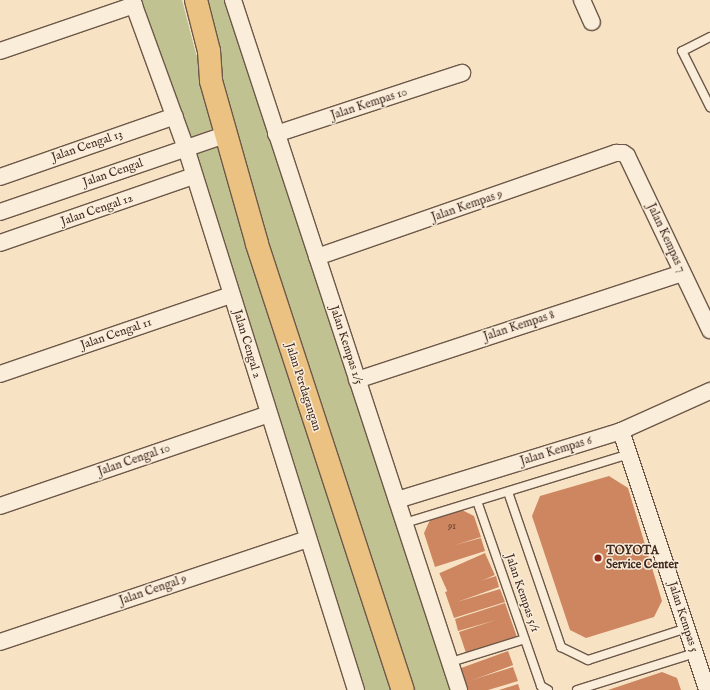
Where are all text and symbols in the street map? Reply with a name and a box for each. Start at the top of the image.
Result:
street label: Jalan Kempas 10 [329,85,409,123]
street label: Jalan Cengal 13 [50,127,124,165]
street label: Jalan Cengal [81,156,145,190]
street label: Jalan Kempas 9 [429,187,505,225]
street label: Jalan Cengal 12 [59,191,135,229]
street label: Jalan Kempas 7 [644,201,688,275]
street label: Jalan Kempas 1/5 [326,304,366,386]
street label: Jalan Cengal 2 [230,308,264,380]
street label: Jalan Kempas 8 [482,308,556,344]
street label: Jalan Cengal 11 [79,315,153,353]
street label: Jalan Perdagangan [282,341,324,433]
street label: Jalan Kempas 6 [518,433,594,469]
street label: Jalan Cengal 10 [96,441,172,479]
house number: 91 [448,521,456,533]
place label: TOYOTA Service Center [606,544,678,572]
street label: Jalan Kempas 5/1 [502,552,542,634]
marker: TOYOTA Service Center [593,553,603,563]
street label: Jalan Cengal 9 [117,572,189,608]
street label: Jalan Kempas 5 [665,580,701,654]

